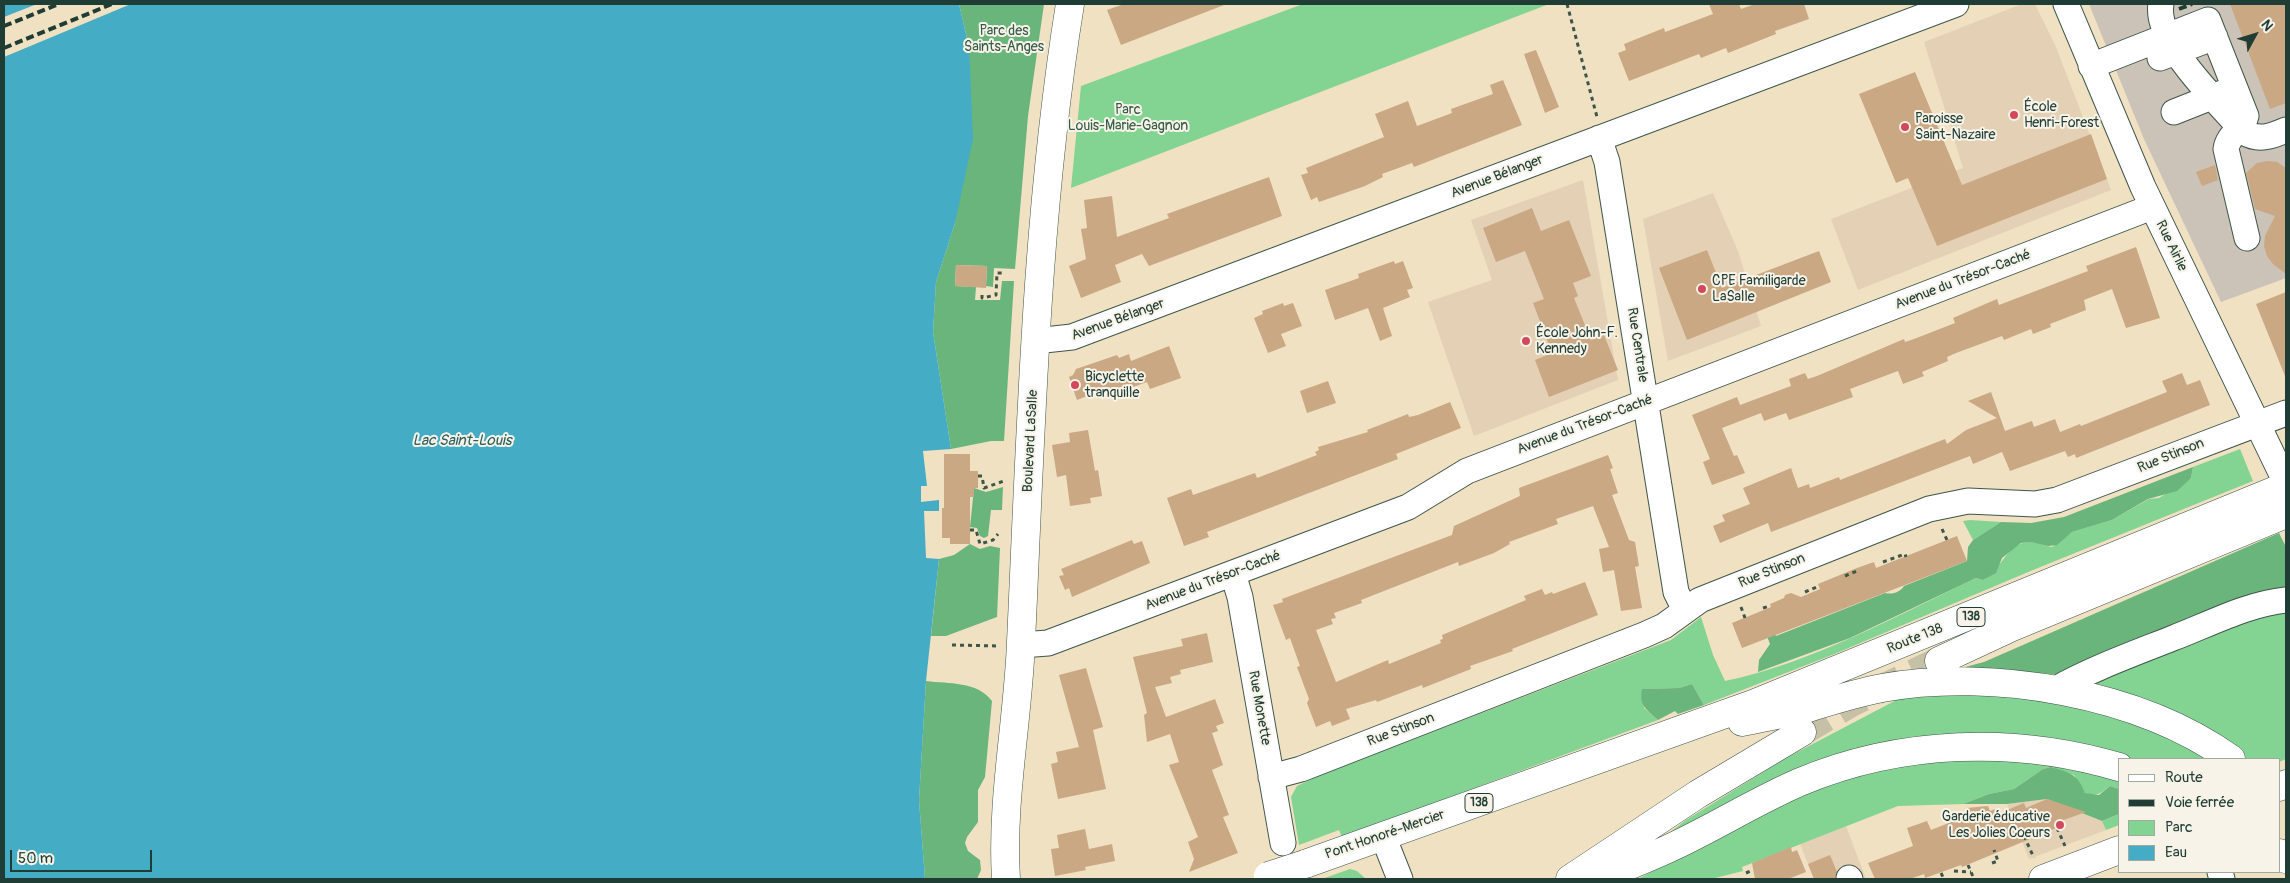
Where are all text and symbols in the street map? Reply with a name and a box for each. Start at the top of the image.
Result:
north arrow [2230,10,2280,60]
text: N [2257,16,2277,34]
park label: Parc des Saints-Anges [964,23,1044,56]
place label: École Henri-Forest [2024,99,2099,132]
park label: Parc Louis-Marie-Gagnon [1068,102,1188,134]
marker: École Henri-Forest [2008,109,2020,121]
place label: Paroisse Saint-Nazaire [1915,111,1995,144]
marker: Paroisse Saint-Nazaire [1899,121,1911,133]
street label: Avenue Bélanger [1448,152,1546,202]
street label: Rue Airlie [2152,218,2190,274]
street label: Avenue du Trésor-Caché [1893,246,2033,314]
place label: CPE Familigarde LaSalle [1712,273,1806,306]
marker: CPE Familigarde LaSalle [1696,283,1708,295]
street label: Avenue Bélanger [1069,295,1167,345]
street label: Rue Centrale [1623,306,1651,384]
place label: École John-F. Kennedy [1536,325,1618,358]
marker: École John-F. Kennedy [1520,335,1532,347]
place label: Bicyclette tranquille [1085,369,1144,402]
marker: Bicyclette tranquille [1069,379,1081,391]
street label: Boulevard LaSalle [1020,389,1042,493]
street label: Avenue du Trésor-Caché [1515,391,1655,459]
water label: Lac Saint-Louis [413,432,511,450]
street label: Rue Stinson [2135,435,2207,477]
street label: Avenue du Trésor-Caché [1143,547,1283,615]
street label: Rue Stinson [1736,550,1808,592]
road number: 138 [1957,608,1985,626]
street label: Route 138 [1885,620,1945,658]
street label: Rue Monette [1244,669,1274,747]
street label: Rue Stinson [1365,710,1437,750]
legend [2118,758,2280,873]
text: Route [2165,768,2203,787]
text: Voie ferrée [2165,793,2234,812]
road number: 138 [1465,794,1493,812]
street label: Pont Honoré-Mercier [1323,807,1447,863]
place label: Garderie éducative Les Jolies Coeurs [1942,809,2050,842]
text: Parc [2165,818,2193,837]
marker: Garderie éducative Les Jolies Coeurs [2054,819,2066,831]
scale bar [12,840,155,872]
text: Eau [2165,843,2187,862]
text: 50 m [18,849,53,868]

